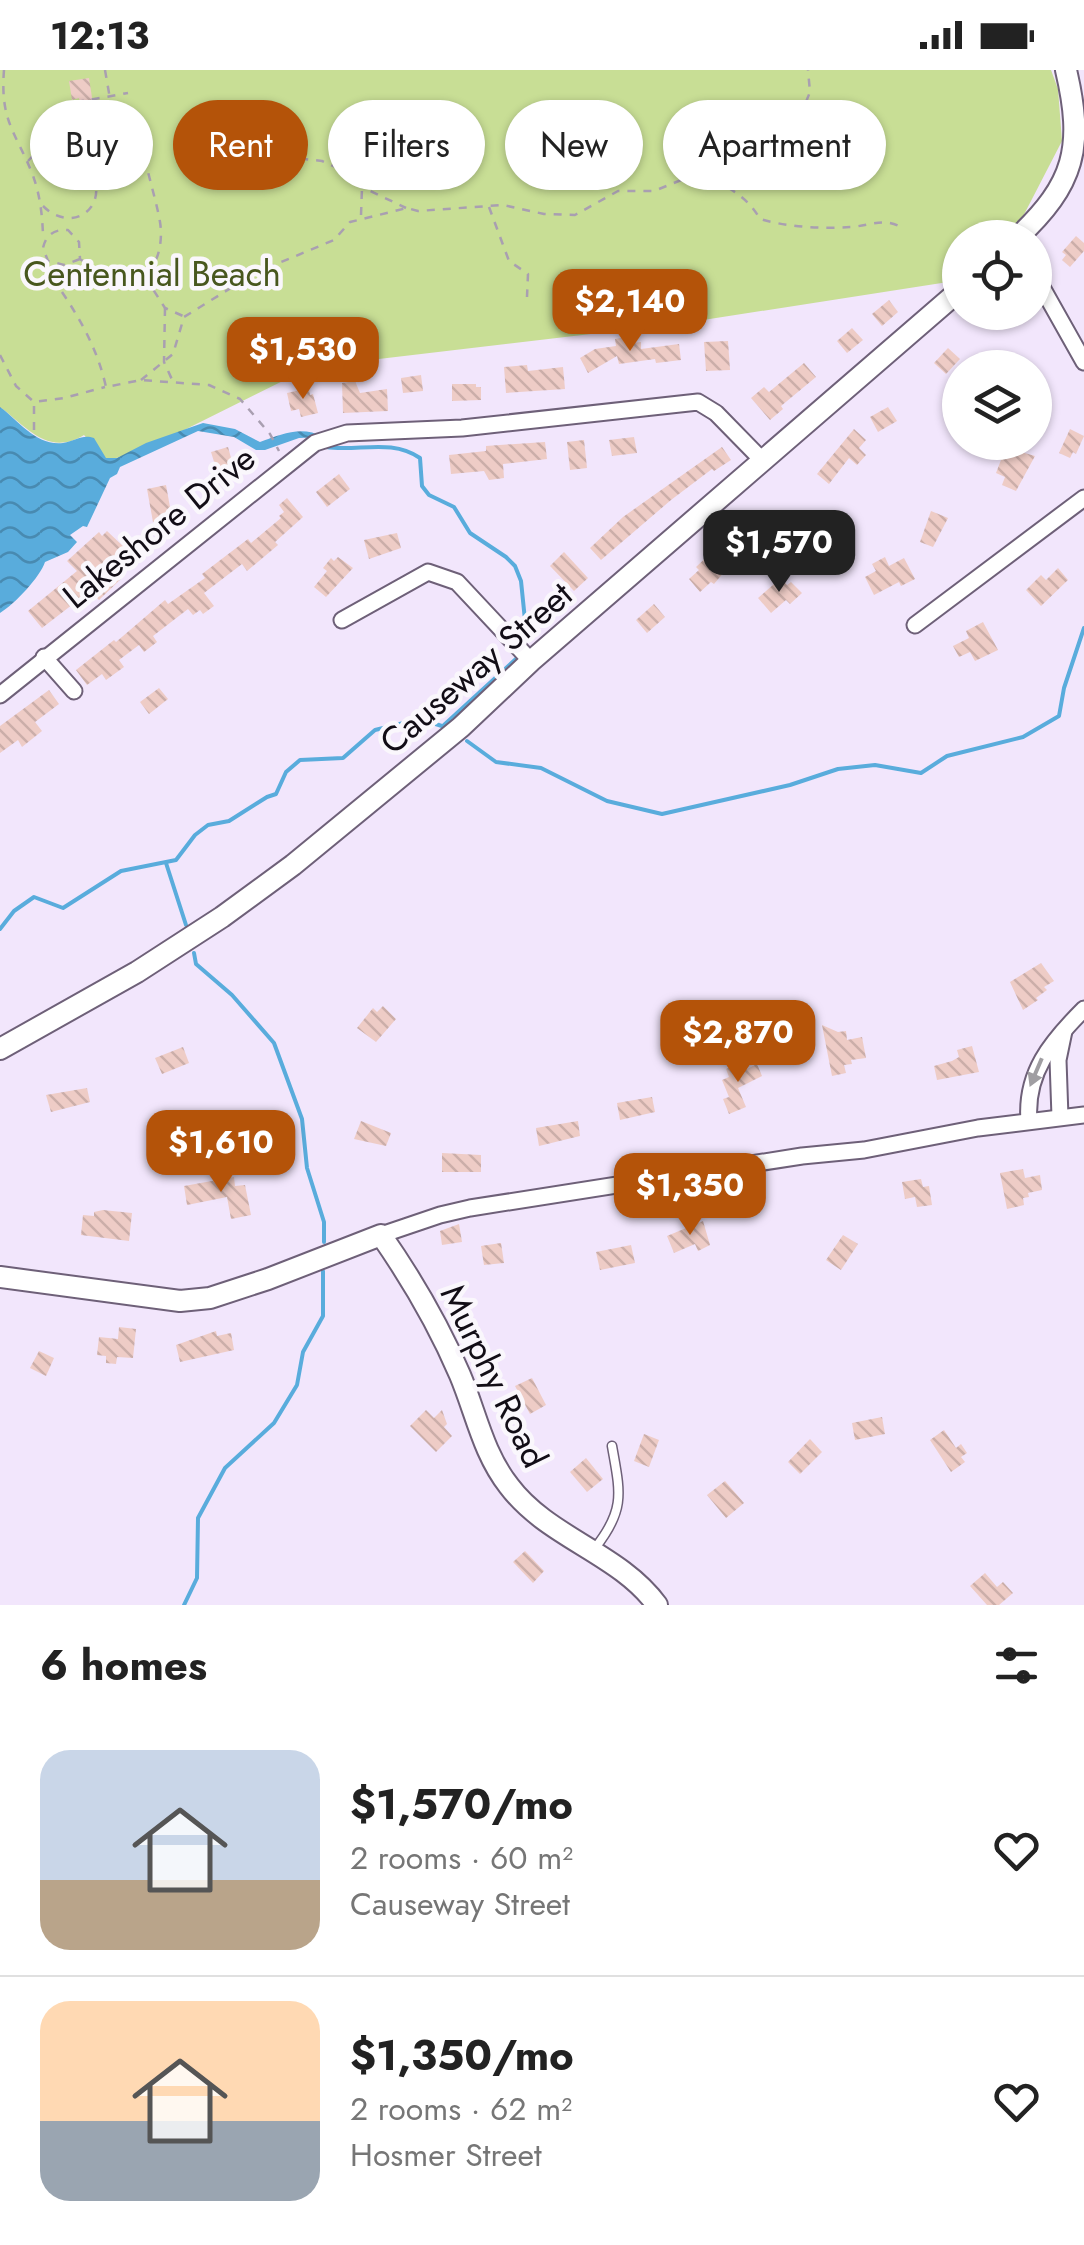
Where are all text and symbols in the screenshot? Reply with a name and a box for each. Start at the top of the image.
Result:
text: 12:13 [50,8,149,63]
chip: Buy [30,100,153,190]
chip: Rent [173,100,308,190]
chip: Filters [328,100,485,190]
chip: New [505,100,643,190]
chip: Apartment [663,100,886,190]
map controls [942,220,1052,460]
button: locate [942,220,1052,330]
park label: Centennial Beach [23,249,281,299]
pin: $2,140 [549,269,711,354]
text: $2,140 [574,278,686,324]
pin: $1,530 [222,317,384,402]
text: $1,530 [249,326,357,372]
button: layers [942,350,1052,460]
street label: Lakeshore Drive [52,434,266,620]
pin: $1,570 [698,510,860,595]
text: $1,570 [725,519,833,565]
street label: Causeway Street [369,570,584,766]
pin: $2,870 [657,1000,819,1085]
text: $2,870 [682,1009,794,1055]
one-way arrow [1028,1057,1044,1087]
pin: $1,610 [140,1110,302,1195]
text: $1,610 [168,1119,274,1165]
pin: $1,350 [609,1153,771,1238]
text: $1,350 [636,1162,744,1208]
street label: Murphy Road [428,1276,560,1476]
text: 6 homes [40,1635,207,1696]
icon: filters [989,1638,1044,1693]
text: $1,570/mo [350,1774,573,1835]
icon: home [120,1790,240,1910]
icon: heart [989,1823,1044,1878]
text: 2 rooms · 60 m² [350,1835,573,1881]
text: Causeway Street [350,1881,570,1927]
text: $1,350/mo [350,2025,574,2086]
icon: home [120,2041,240,2161]
icon: heart [989,2074,1044,2129]
text: 2 rooms · 62 m² [350,2086,572,2132]
text: Hosmer Street [350,2132,542,2178]

